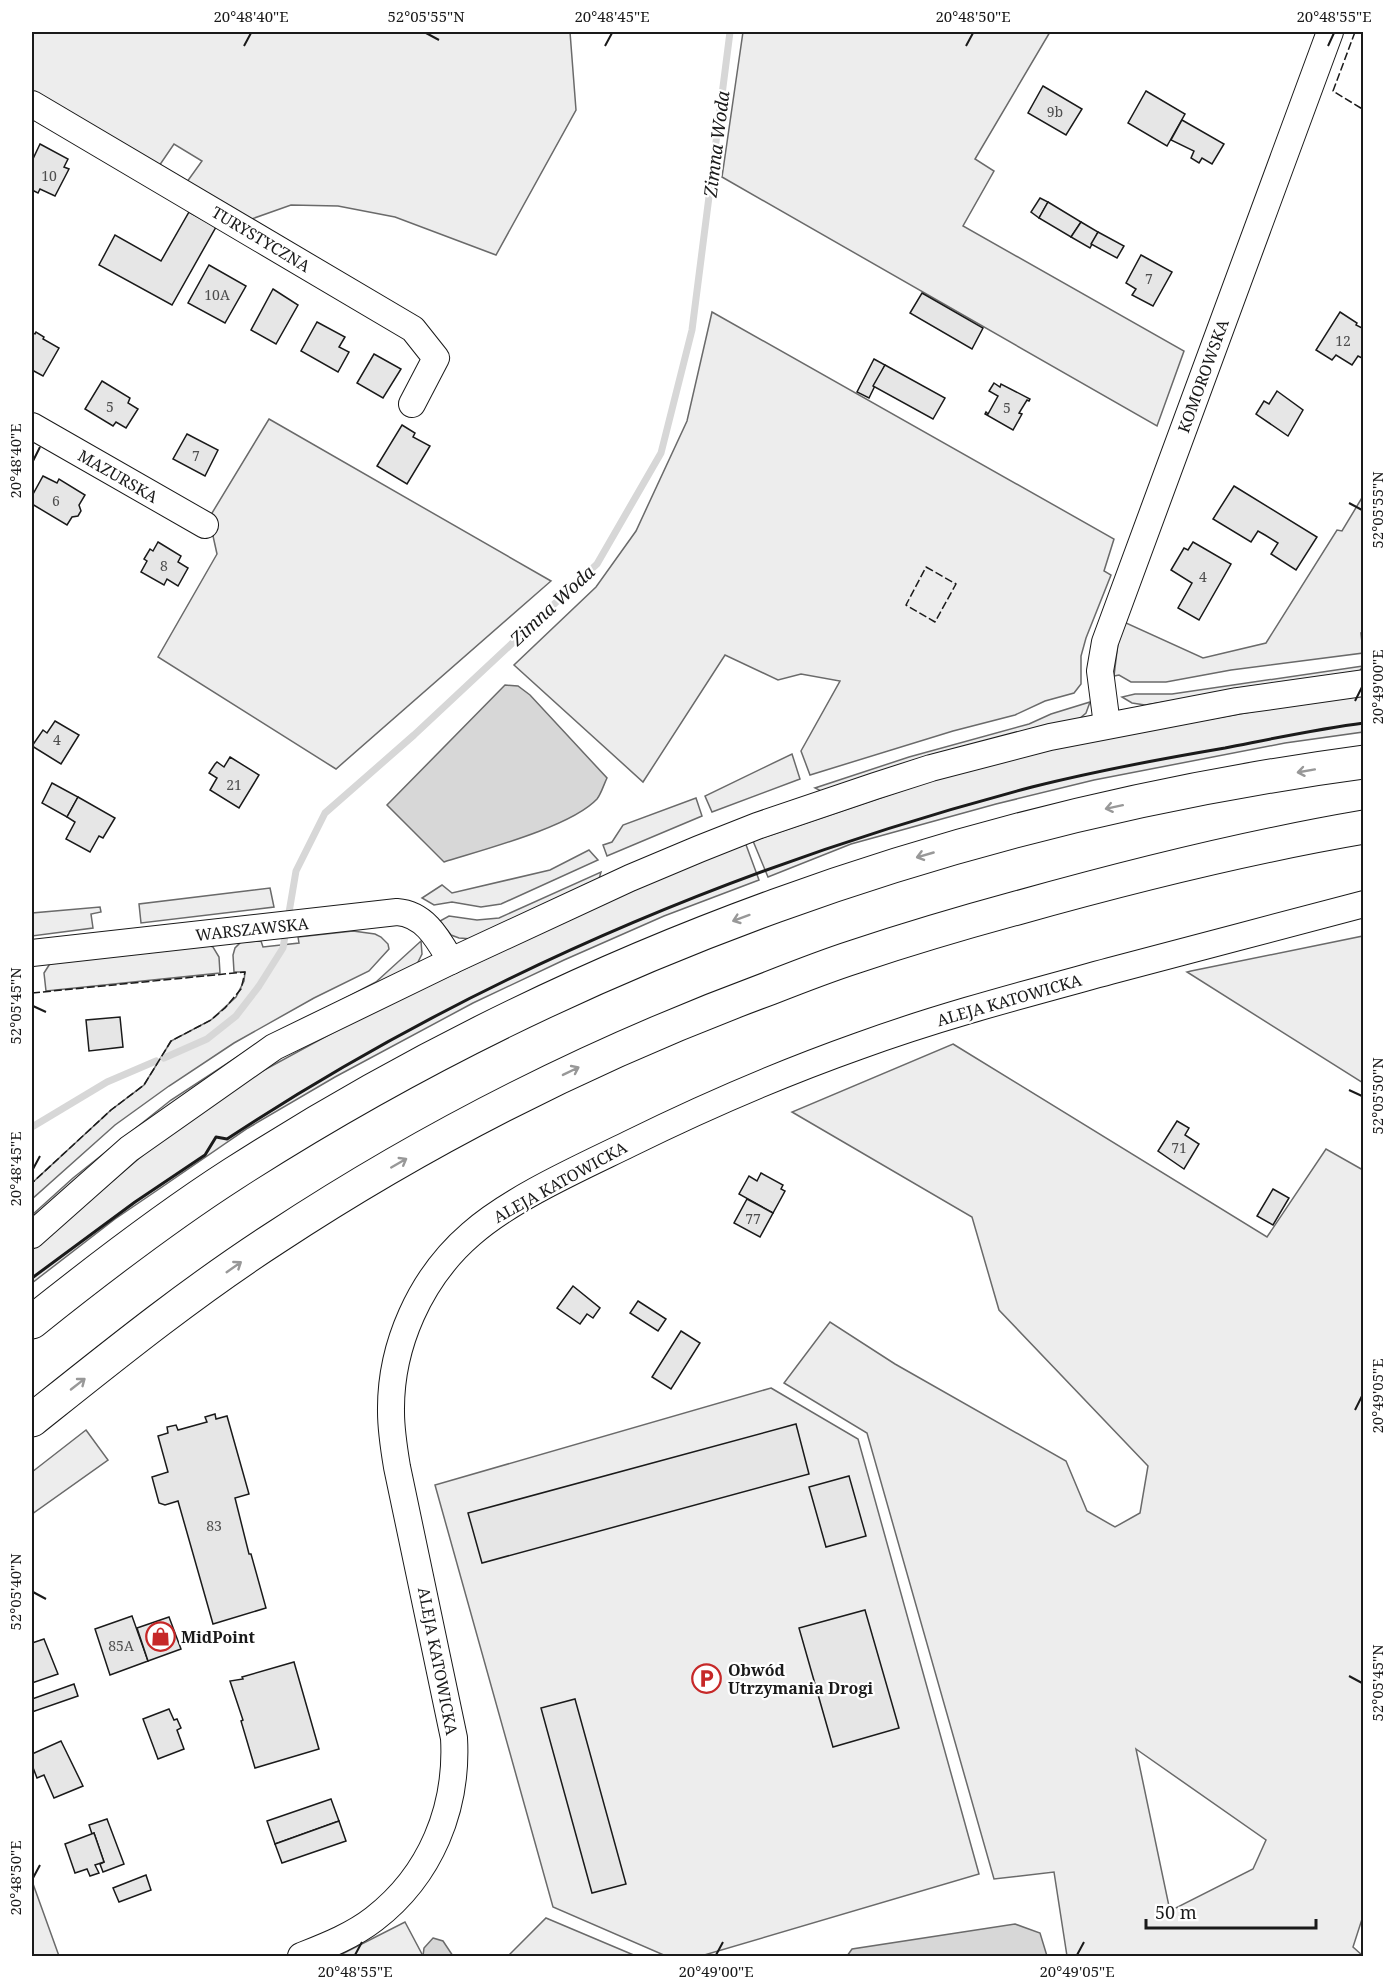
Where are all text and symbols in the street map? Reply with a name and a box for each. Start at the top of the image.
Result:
text: 20°48'40"E [213,6,289,26]
text: 52°05'55"N [387,6,465,26]
text: 20°48'45"E [574,6,650,26]
text: 20°48'50"E [935,6,1011,26]
text: 20°48'55"E [1296,6,1372,26]
water label: Zimna Woda [697,89,735,200]
house number: 9b [1047,102,1063,121]
house number: 10 [41,166,57,185]
street label: TURYSTYCZNA [208,201,315,278]
house number: 7 [1145,269,1153,288]
house number: 10A [204,285,230,304]
street label: KOMOROWSKA [1172,316,1234,436]
house number: 12 [1335,331,1351,350]
house number: 5 [106,397,114,416]
house number: 5 [1003,398,1011,417]
text: 20°48'40"E [5,423,25,499]
street label: MAZURSKA [74,444,163,508]
house number: 7 [192,446,200,465]
text: 52°05'55"N [1367,471,1387,549]
house number: 6 [52,491,60,510]
house number: 8 [160,556,168,575]
water label: Zimna Woda [504,559,600,651]
house number: 4 [1199,567,1207,586]
text: 20°49'00"E [1367,649,1387,725]
house number: 4 [53,730,61,749]
one-way arrow [1296,766,1316,777]
house number: 21 [226,775,242,794]
one-way arrow [1105,802,1124,814]
one-way arrow [916,850,935,861]
street label: WARSZAWSKA [194,912,310,946]
one-way arrow [732,913,750,924]
text: 52°05'45"N [5,967,25,1045]
street label: ALEJA KATOWICKA [934,969,1085,1031]
text: 52°05'50"N [1367,1057,1387,1135]
one-way arrow [561,1065,579,1077]
text: 20°48'45"E [5,1131,25,1207]
street label: ALEJA KATOWICKA [489,1136,631,1228]
house number: 71 [1171,1138,1187,1157]
one-way arrow [390,1156,407,1168]
house number: 77 [745,1209,761,1228]
one-way arrow [225,1261,241,1273]
text: 20°49'05"E [1367,1358,1387,1434]
one-way arrow [69,1377,85,1390]
house number: 83 [206,1516,222,1535]
text: 52°05'40"N [5,1553,25,1631]
street label: ALEJA KATOWICKA [413,1585,463,1737]
shop icon: MidPoint [144,1621,176,1653]
place label: MidPoint [181,1626,256,1648]
house number: 85A [108,1636,134,1655]
text: 52°05'45"N [1367,1644,1387,1722]
place label: Obwód Utrzymania Drogi [728,1659,873,1699]
parking icon: Obwód Utrzymania Drogi [691,1663,723,1695]
text: 20°48'50"E [5,1840,25,1916]
scale bar [1146,1892,1316,1930]
text: 50 m [1155,1900,1197,1924]
text: 20°48'55"E [317,1961,393,1981]
text: 20°49'00"E [678,1961,754,1981]
text: 20°49'05"E [1039,1961,1115,1981]

